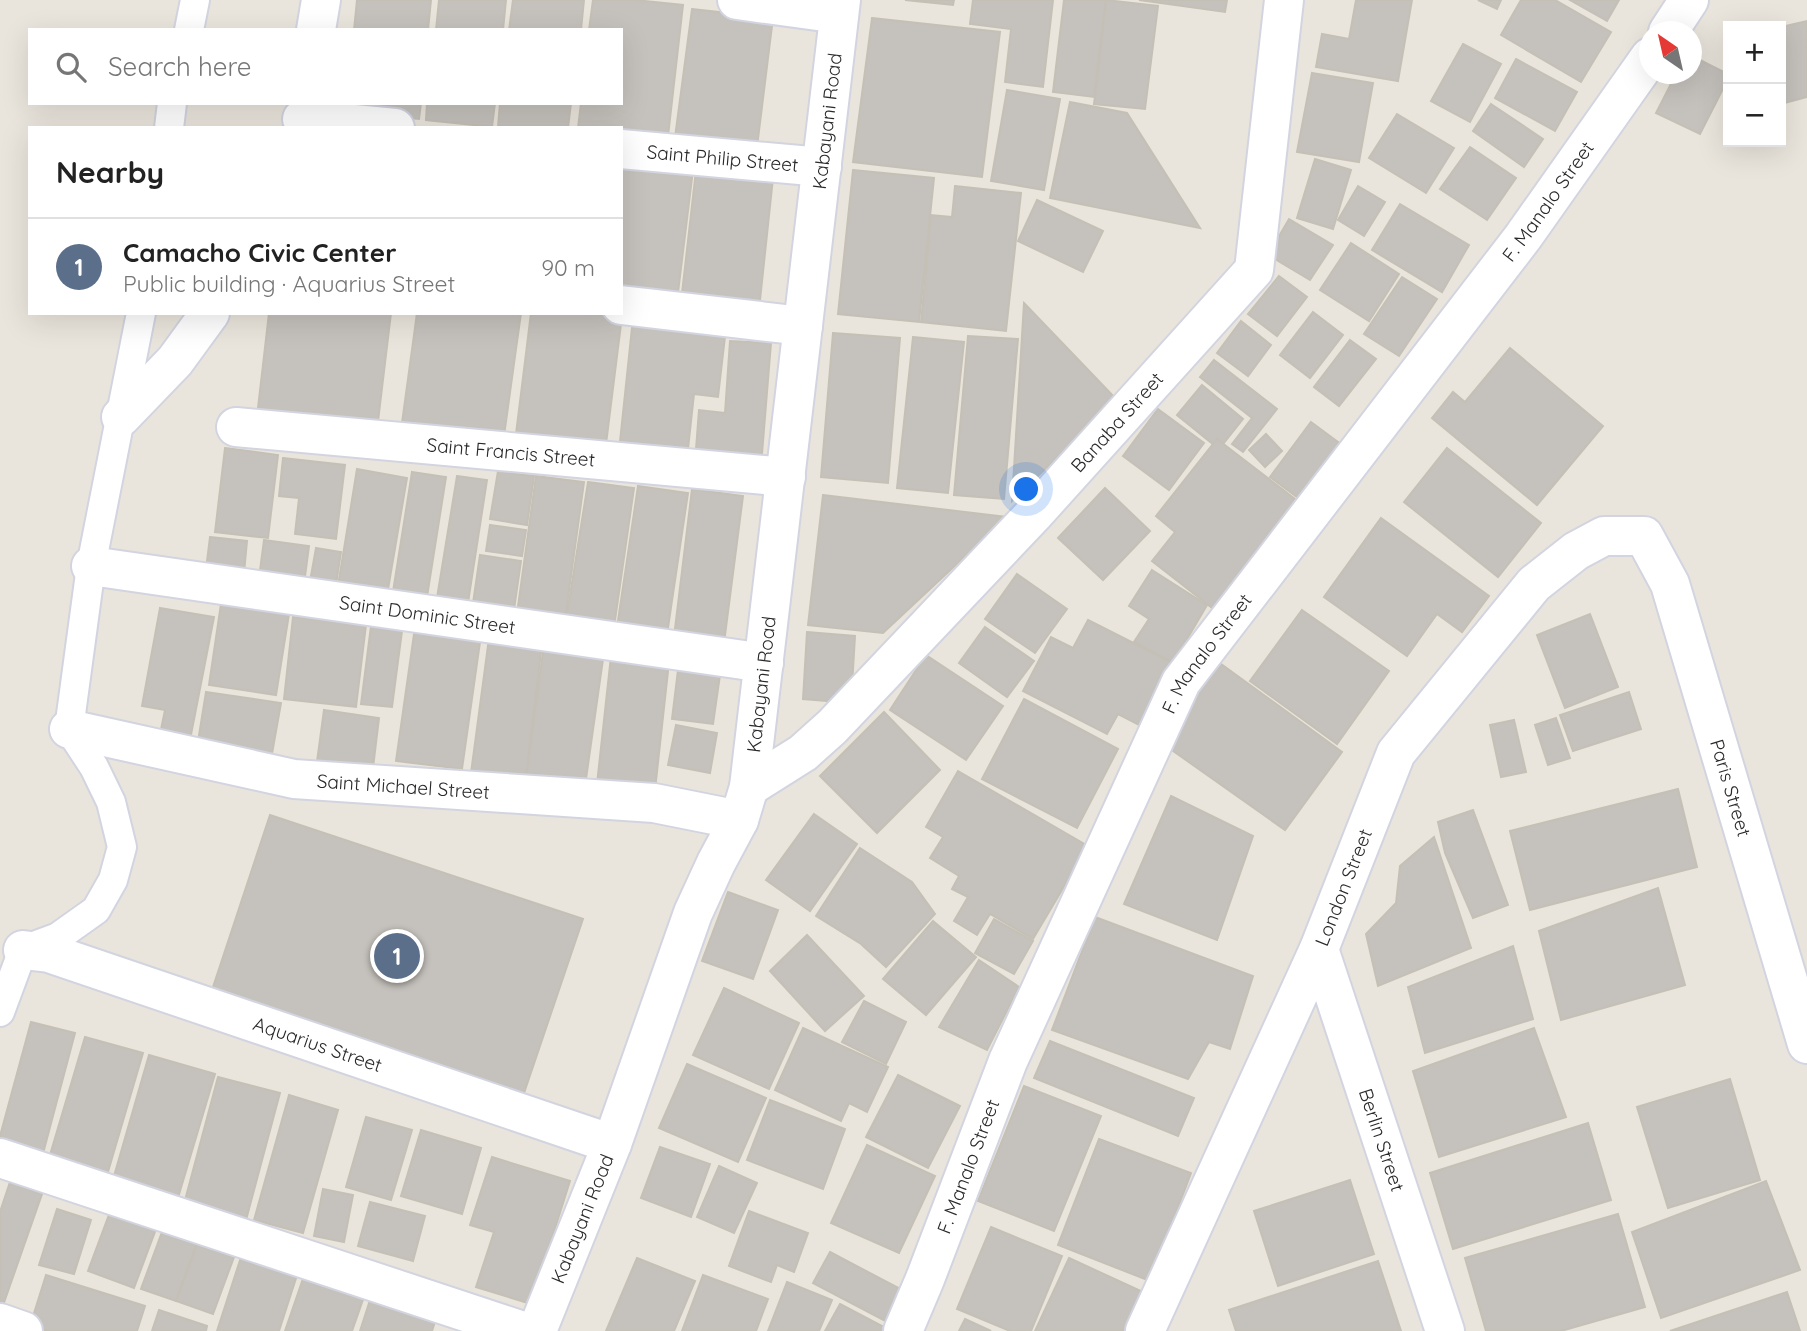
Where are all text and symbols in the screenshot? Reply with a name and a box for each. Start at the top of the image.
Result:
north arrow [1639,21,1702,84]
map controls [1723,21,1786,147]
button: + [1723,21,1786,84]
search box [28,28,623,105]
icon: search [52,48,90,86]
text: Search here [108,50,252,83]
street label: Kabayani Road [807,52,847,191]
button: − [1723,84,1786,147]
street label: F. Manalo Street [1497,137,1599,266]
street label: Saint Philip Street [646,139,799,177]
text: Nearby [56,153,164,191]
text: Camacho Civic Center [123,236,396,269]
text: 1 [75,253,83,282]
text: 90 m [541,253,595,282]
text: Public building · Aquarius Street [123,269,455,298]
street label: Banaba Street [1066,367,1168,477]
street label: Saint Francis Street [426,432,596,472]
your location [1009,472,1043,506]
street label: F. Manalo Street [1156,589,1257,717]
street label: Saint Dominic Street [338,590,517,639]
street label: Kabayani Road [741,615,781,754]
street label: Paris Street [1705,736,1757,839]
street label: Saint Michael Street [316,769,490,804]
street label: London Street [1309,825,1377,949]
pin: 1 [374,930,420,982]
street label: Aquarius Street [250,1011,385,1077]
street label: Berlin Street [1354,1085,1410,1194]
street label: F. Manalo Street [931,1096,1004,1237]
street label: Kabayani Road [545,1151,619,1287]

